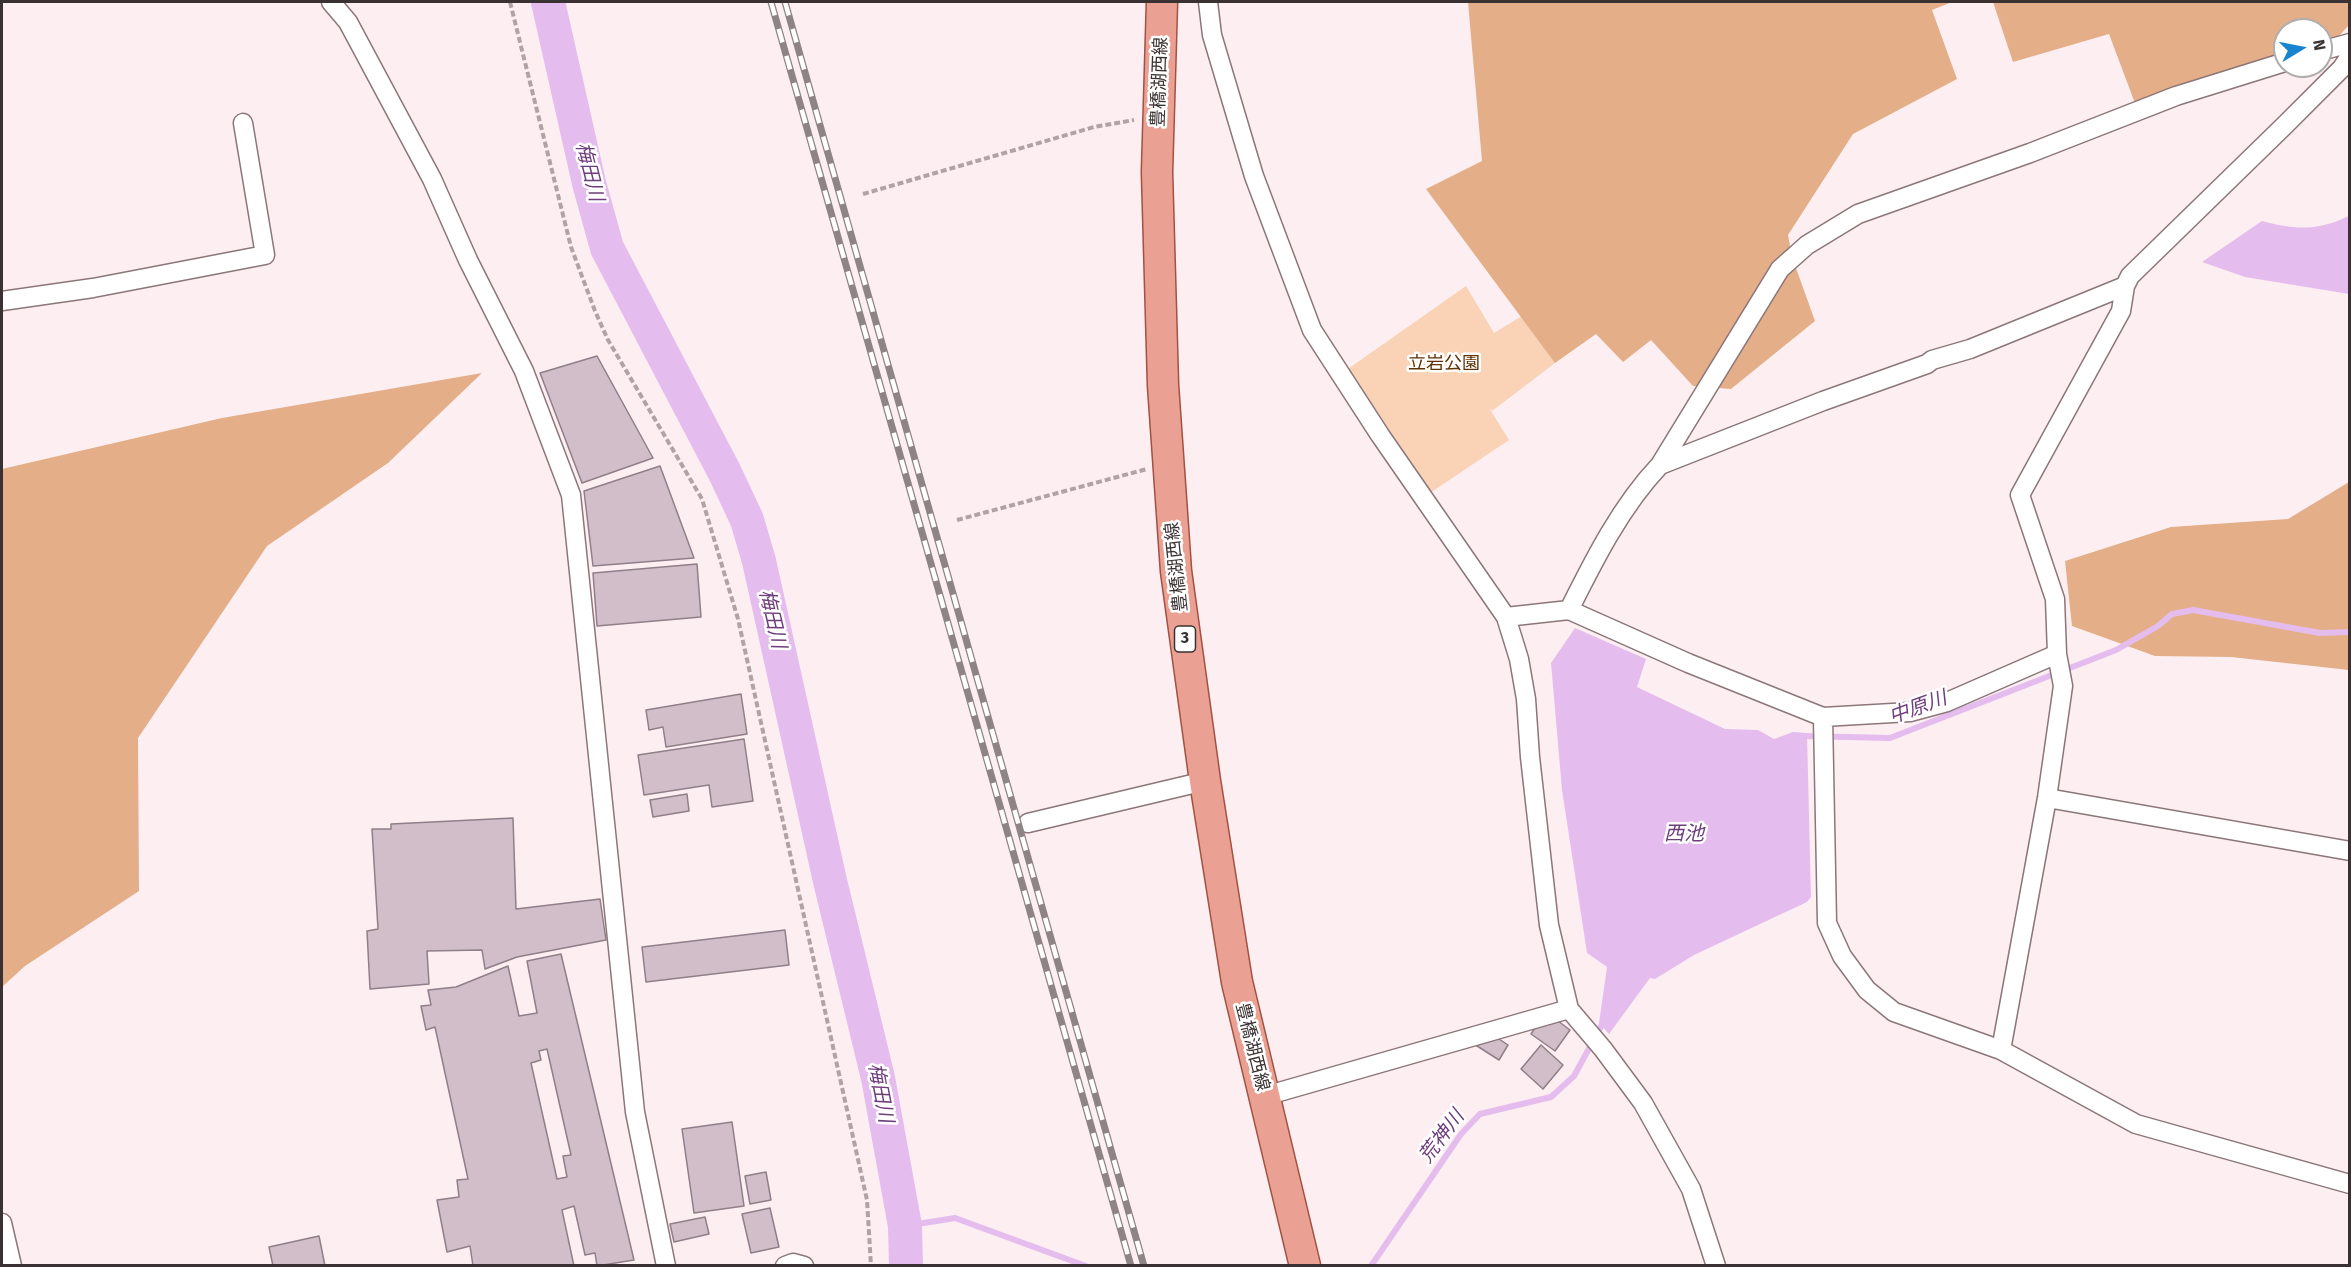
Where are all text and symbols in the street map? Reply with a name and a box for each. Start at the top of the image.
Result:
north arrow [2273,18,2333,78]
street label: 豊橋湖西線 [1148,37,1172,127]
text: N [2309,38,2330,52]
water label: 梅田川 [570,140,608,204]
park label: 立岩公園 [1408,353,1480,375]
street label: 豊橋湖西線 [1162,521,1192,613]
water label: 梅田川 [754,587,790,651]
road number: 3 [1174,626,1196,652]
water label: 中原川 [1886,686,1950,730]
water label: 西池 [1664,822,1704,846]
street label: 豊橋湖西線 [1231,1001,1273,1093]
water label: 梅田川 [862,1061,898,1125]
water label: 荒神川 [1414,1106,1470,1168]

